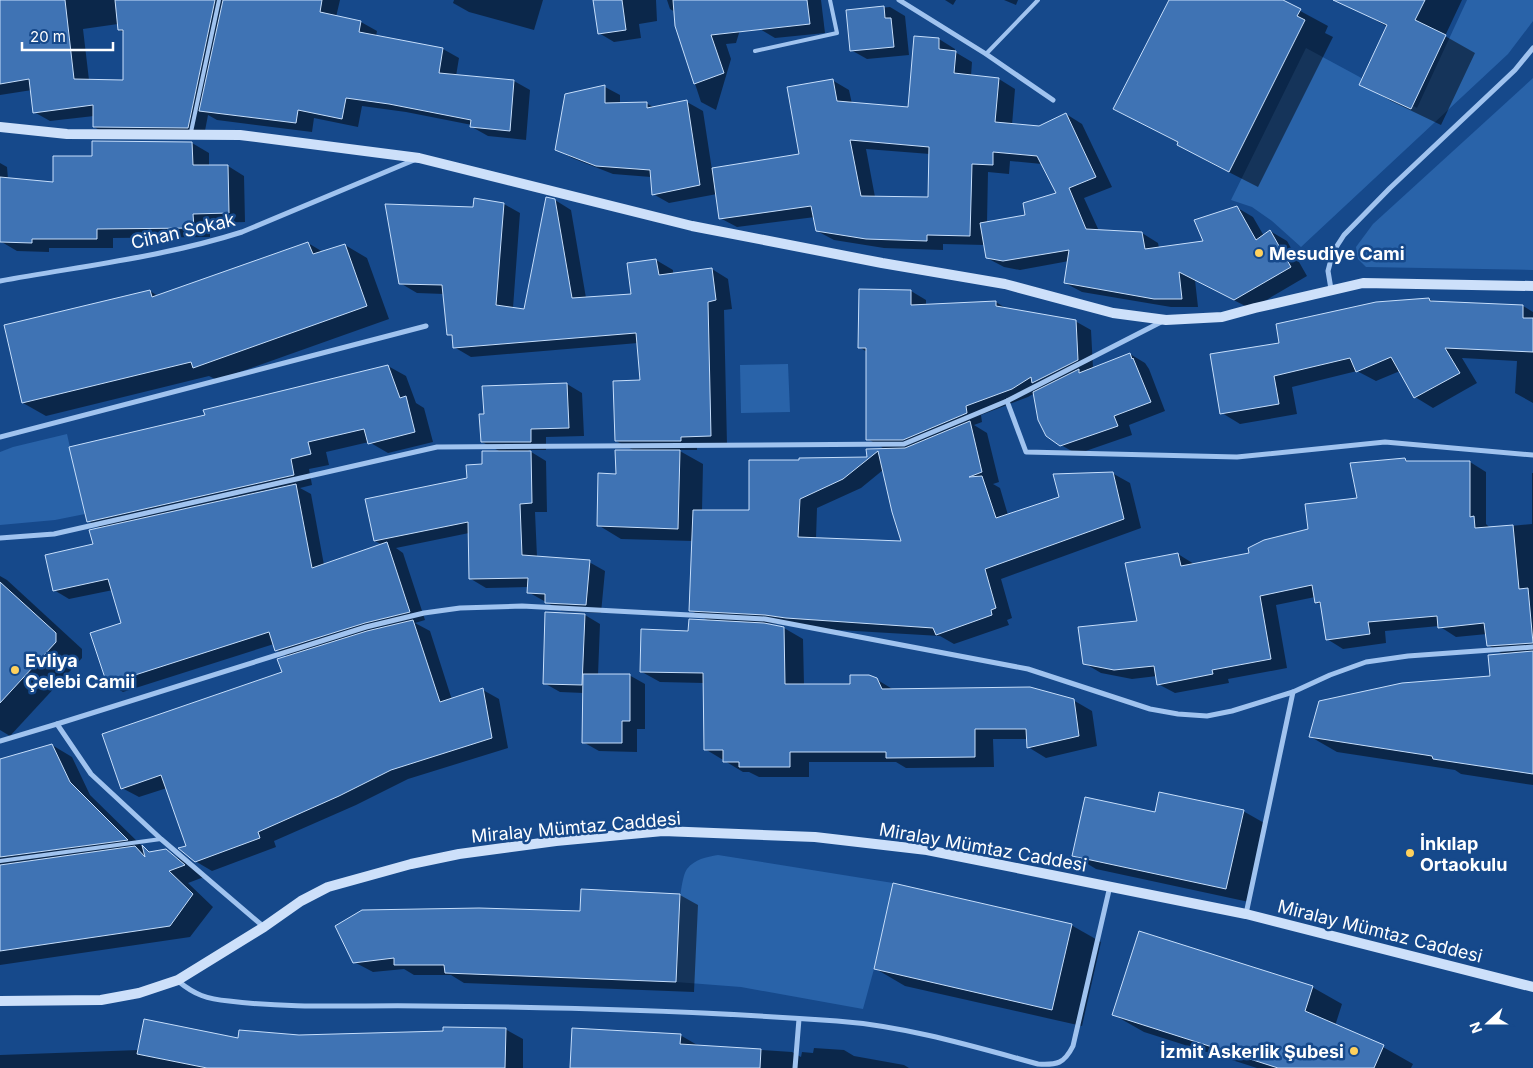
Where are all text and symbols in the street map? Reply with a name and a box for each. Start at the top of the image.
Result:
scale bar [22,20,114,52]
text: 20 m [30,27,66,46]
street label: Cihan Sokak [129,209,237,253]
place label: Mesudiye Cami [1269,243,1405,264]
marker: Mesudiye Cami [1253,247,1265,259]
place label: Evliya Çelebi Camii [25,650,135,692]
marker: Evliya Çelebi Camii [9,664,21,676]
street label: Miralay Mümtaz Caddesi [470,807,682,847]
street label: Miralay Mümtaz Caddesi [878,818,1088,876]
place label: İnkılap Ortaokulu [1420,833,1507,875]
marker: İnkılap Ortaokulu [1404,847,1416,859]
street label: Miralay Mümtaz Caddesi [1275,895,1485,967]
north arrow [1463,998,1513,1048]
text: N [1466,1020,1485,1036]
place label: İzmit Askerlik Şubesi [1160,1041,1344,1062]
marker: İzmit Askerlik Şubesi [1348,1045,1360,1057]

